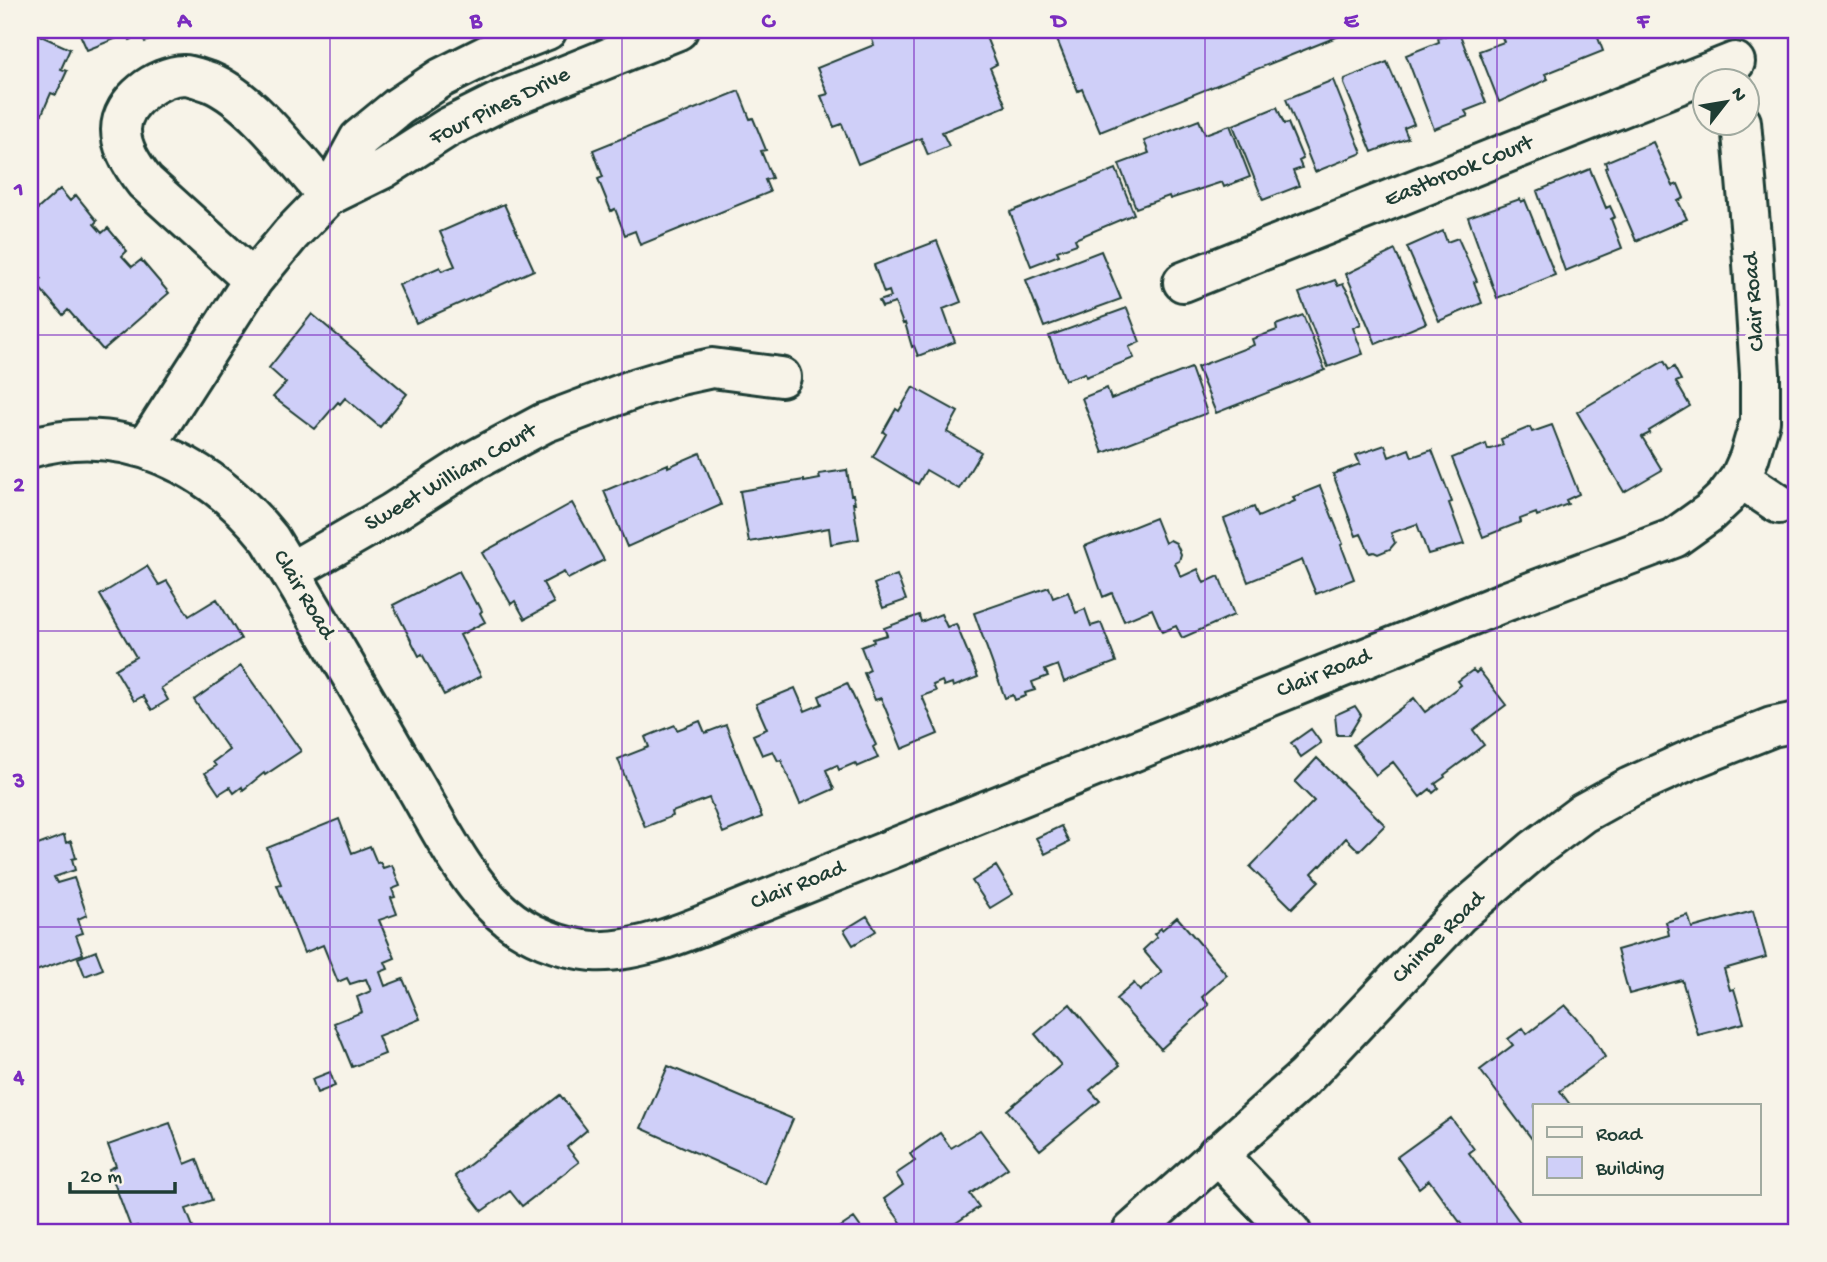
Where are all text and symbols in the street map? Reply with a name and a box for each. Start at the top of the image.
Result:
text: A [176,9,192,36]
text: B [469,9,483,36]
text: C [762,9,777,36]
text: D [1050,9,1068,36]
text: E [1344,9,1360,36]
text: F [1636,9,1651,36]
street label: Four Pines Drive [425,61,576,153]
north arrow [1690,66,1760,136]
text: N [1725,84,1751,106]
street label: Eastbrook Court [1381,129,1539,214]
text: 1 [13,177,24,204]
street label: Clair Road [1738,250,1772,352]
street label: Sweet William Court [360,417,543,538]
text: 2 [13,473,25,500]
street label: Clair Road [266,546,341,646]
street label: Clair Road [1273,642,1376,705]
text: 3 [12,769,25,796]
street label: Clair Road [747,854,850,917]
street label: Chinoe Road [1387,885,1492,990]
text: 4 [13,1065,25,1092]
legend [1533,1104,1760,1196]
text: Road [1596,1124,1644,1149]
scale bar [70,1150,175,1194]
text: Building [1595,1158,1665,1183]
text: 20 m [80,1166,122,1191]

